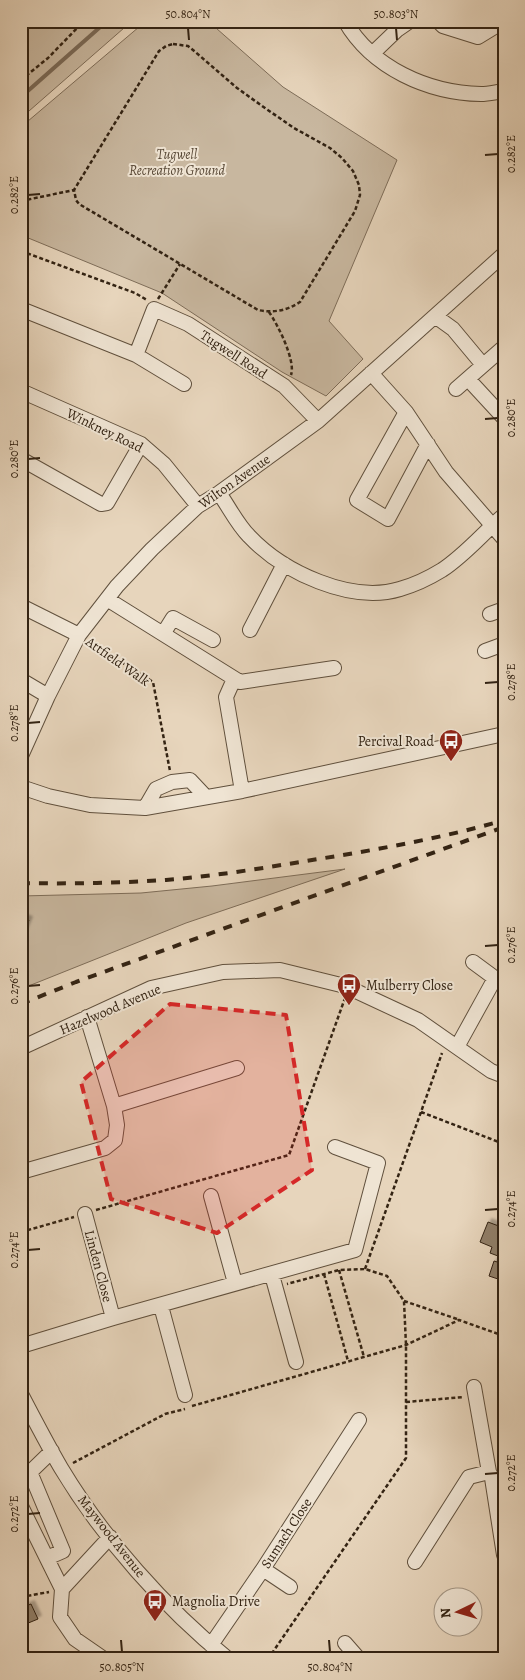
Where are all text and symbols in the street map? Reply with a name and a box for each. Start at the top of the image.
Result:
text: 50.804°N [165,6,211,22]
text: 50.803°N [374,6,419,22]
text: 0.282°E [503,135,519,173]
park label: Tugwell Recreation Ground [129,145,225,180]
text: 0.282°E [6,176,22,214]
street label: Tugwell Road [196,326,271,383]
text: 0.280°E [503,399,519,437]
street label: Winkney Road [62,403,147,457]
text: 0.280°E [6,440,22,478]
street label: Wilton Avenue [194,450,274,514]
street label: Attfield Walk [81,632,154,691]
text: 0.278°E [503,663,519,701]
text: 0.278°E [6,704,22,742]
bus stop icon: Percival Road [438,728,464,762]
place label: Percival Road [358,732,434,751]
text: 0.276°E [503,926,519,964]
text: 0.276°E [6,967,22,1005]
bus stop icon: Mulberry Close [336,972,362,1006]
place label: Mulberry Close [366,976,453,995]
street label: Hazelwood Avenue [57,980,164,1039]
text: 0.274°E [503,1191,519,1227]
street label: Linden Close [80,1228,117,1304]
text: 0.274°E [6,1232,22,1268]
text: 0.272°E [503,1454,519,1492]
street label: Maywood Avenue [73,1491,150,1581]
street label: Sumach Close [257,1494,316,1572]
text: 0.272°E [6,1495,22,1533]
bus stop icon: Magnolia Drive [142,1588,168,1622]
north arrow [432,1588,482,1638]
place label: Magnolia Drive [172,1592,260,1611]
text: N [436,1607,455,1619]
text: 50.805°N [100,1659,145,1675]
text: 50.804°N [307,1659,353,1675]

